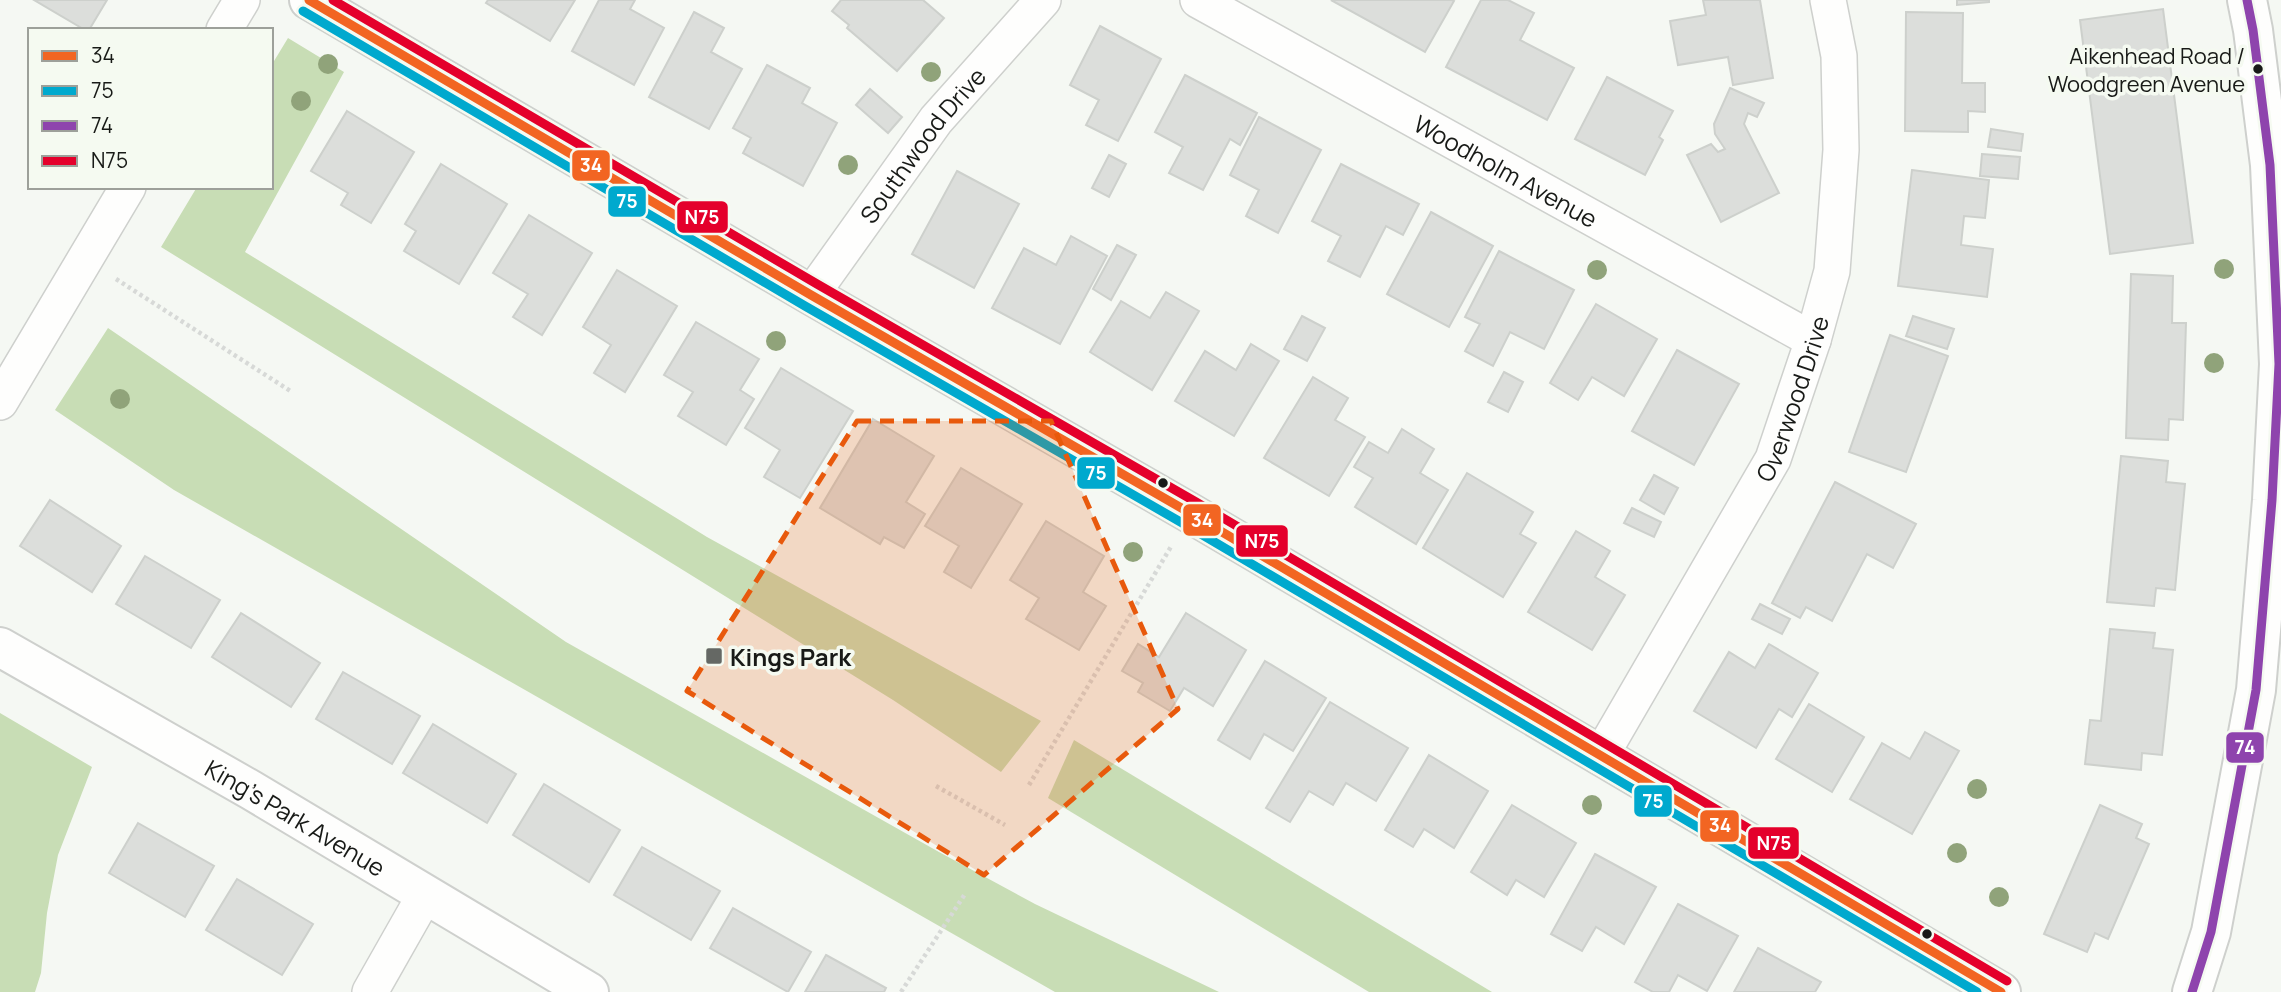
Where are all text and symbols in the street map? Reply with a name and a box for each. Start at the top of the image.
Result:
legend [28,28,273,189]
text: 34 [91,41,115,69]
place label: Aikenhead Road / Woodgreen Avenue [2048,41,2245,99]
street label: Southwood Drive [851,60,992,229]
marker: Aikenhead Road / Woodgreen Avenue [2251,62,2265,76]
text: 75 [91,76,114,104]
street label: Woodholm Avenue [1408,106,1604,234]
text: 74 [91,111,113,139]
text: N75 [91,146,128,174]
line badge: 34 [571,149,611,182]
text: 34 [580,152,602,178]
line badge: 75 [607,185,647,218]
text: 75 [616,188,638,214]
line badge: N75 [676,200,729,234]
text: N75 [685,204,719,230]
street label: Overwood Drive [1747,312,1835,487]
line badge: 75 [1076,456,1116,490]
text: 75 [1085,460,1107,486]
unlabelled marker [1156,476,1170,490]
line badge: 34 [1182,503,1222,537]
text: 34 [1191,507,1213,533]
line badge: N75 [1235,524,1289,558]
text: N75 [1245,528,1279,554]
place label: Kings Park [730,640,852,673]
marker: Kings Park [704,646,724,666]
line badge: 74 [2225,731,2265,764]
text: 74 [2235,734,2255,760]
street label: King's Park Avenue [199,751,392,883]
line badge: 75 [1633,784,1673,818]
text: 75 [1642,788,1664,814]
line badge: 34 [1699,809,1740,843]
text: 34 [1709,812,1731,838]
line badge: N75 [1747,826,1800,860]
text: N75 [1757,830,1791,856]
unlabelled marker [1920,927,1934,941]

